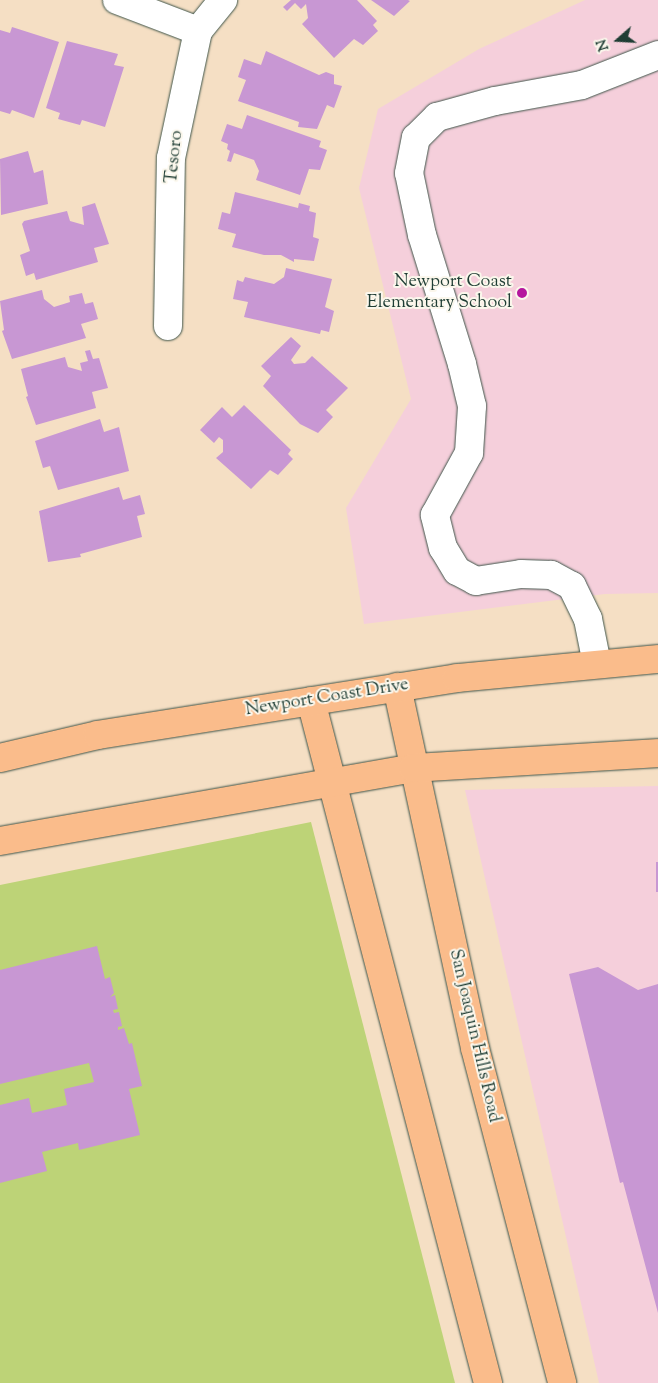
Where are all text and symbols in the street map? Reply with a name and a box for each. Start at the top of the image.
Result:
north arrow [593,15,643,65]
text: N [593,36,615,53]
street label: Tesoro [161,130,189,184]
place label: Newport Coast Elementary School [367,272,512,314]
marker: Newport Coast Elementary School [516,287,528,299]
street label: Newport Coast Drive [244,674,410,722]
street label: San Joaquin Hills Road [444,947,504,1125]

